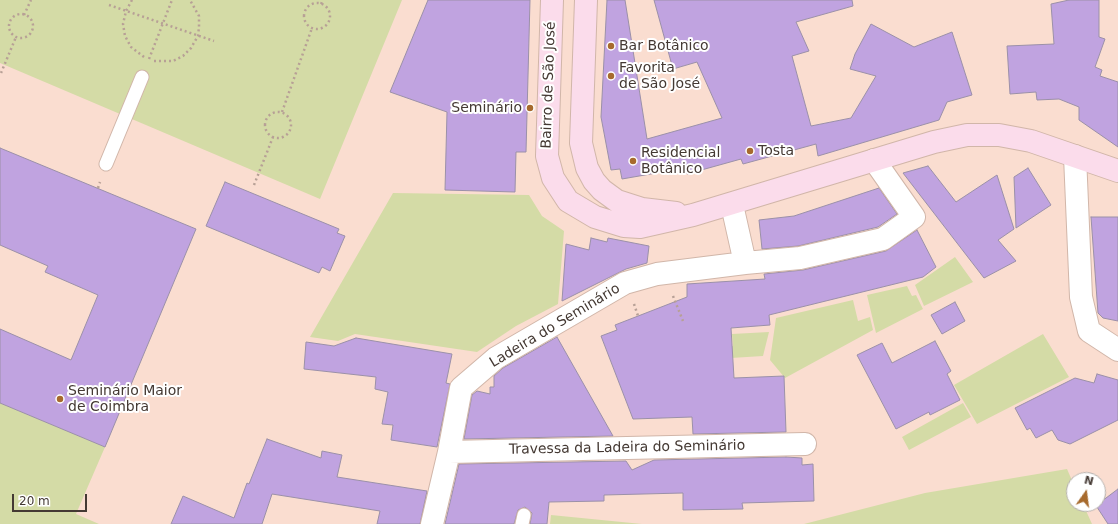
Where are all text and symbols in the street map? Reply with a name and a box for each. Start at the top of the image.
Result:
street label: Bairro de São José [538,21,560,149]
place label: Bar Botânico [619,38,709,54]
marker: Bar Botânico [606,41,616,51]
place label: Favorita de São José [619,60,700,92]
marker: Favorita de São José [606,71,616,81]
place label: Seminário [451,100,522,116]
marker: Seminário [525,103,535,113]
place label: Tosta [758,143,794,159]
place label: Residencial Botânico [641,145,720,178]
marker: Tosta [745,146,755,156]
marker: Residencial Botânico [628,156,638,166]
street label: Ladeira do Seminário [487,280,623,372]
place label: Seminário Maior de Coimbra [68,383,182,416]
marker: Seminário Maior de Coimbra [55,394,65,404]
street label: Travessa da Ladeira do Seminário [509,438,745,458]
north arrow [1066,472,1106,512]
text: N [1083,473,1095,488]
scale bar [14,486,89,512]
text: 20 m [19,494,50,508]

